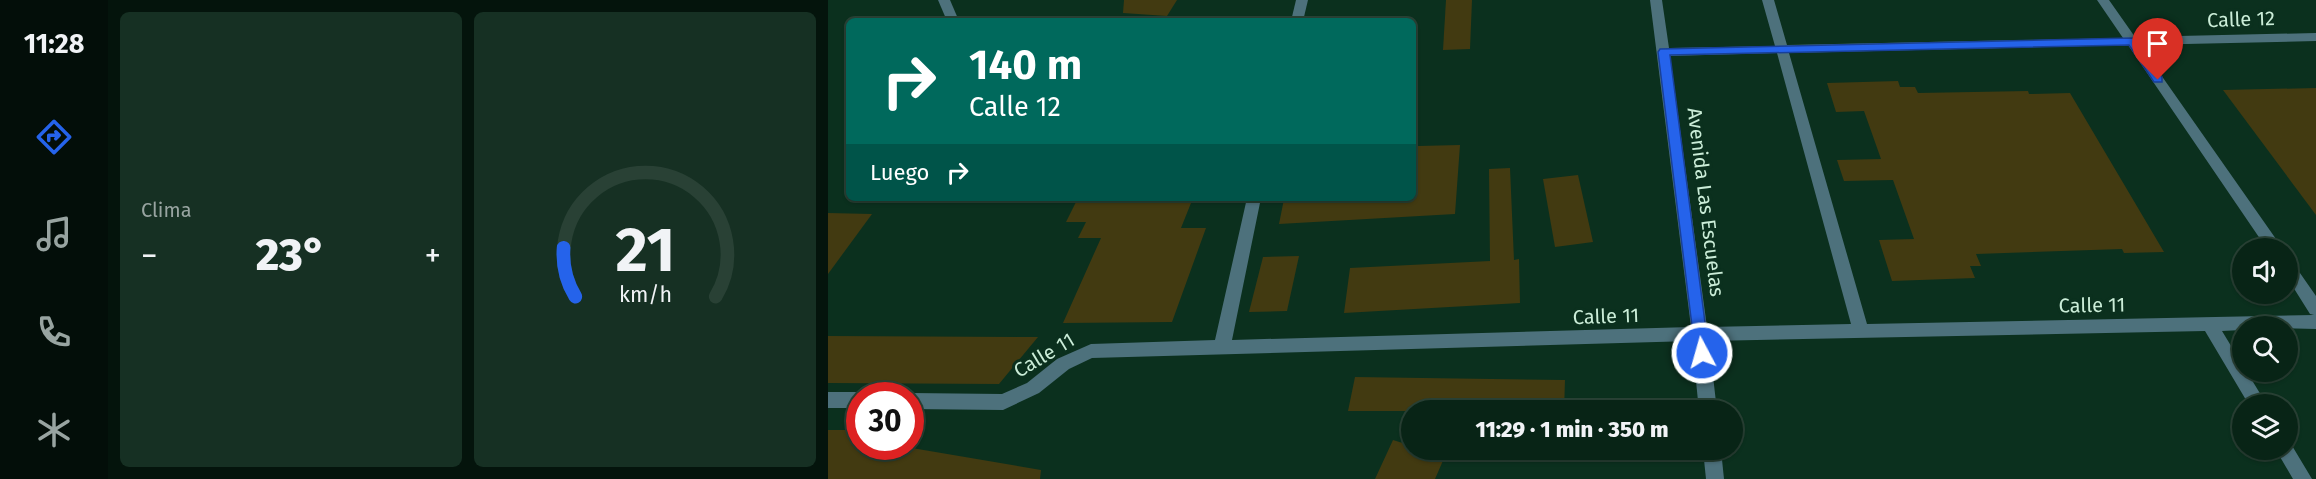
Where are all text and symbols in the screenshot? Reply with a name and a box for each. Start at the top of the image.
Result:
street label: Calle 12 [2207,6,2275,32]
pin [2132,18,2183,80]
icon: arrive [2141,27,2174,60]
text: 11:28 [24,28,84,60]
text: 140 m [969,40,1082,90]
icon: right [870,42,948,120]
text: Calle 12 [969,91,1061,123]
street label: Avenida Las Escuelas [1682,106,1730,298]
icon: directions [33,116,75,158]
icon: right [941,156,974,189]
text: Luego [870,159,929,186]
text: Clima [141,198,192,222]
icon: music [33,213,75,255]
text: 21 [615,213,675,288]
text: 23° [256,228,326,282]
text: − [141,236,158,276]
text: + [425,236,441,276]
map controls [2232,238,2298,460]
button: sound [2232,238,2298,304]
text: km/h [618,282,672,308]
street label: Calle 11 [2059,292,2125,318]
street label: Calle 11 [1572,303,1640,329]
icon: phone [33,311,75,353]
button: search [2232,316,2298,382]
position arrow [1670,321,1734,385]
street label: Calle 11 [1009,328,1079,382]
speed limit sign: 30 [846,382,924,460]
button: layers [2232,394,2298,460]
icon: climate [33,409,75,451]
text: 11:29 · 1 min · 350 m [1475,416,1669,443]

